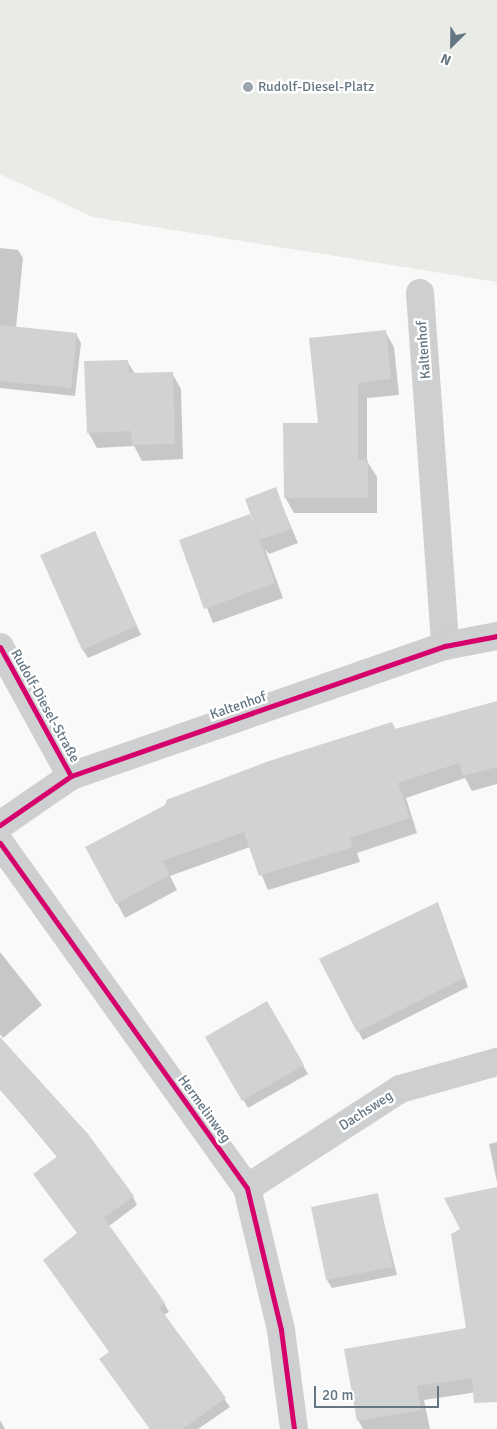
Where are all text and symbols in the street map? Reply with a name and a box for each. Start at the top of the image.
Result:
north arrow [427,20,477,70]
text: N [438,50,454,69]
place label: Rudolf-Diesel-Platz [258,79,374,95]
marker: Rudolf-Diesel-Platz [242,81,254,93]
street label: Kaltenhof [414,320,434,380]
street label: Rudolf-Diesel-Straße [7,647,83,765]
street label: Kaltenhof [208,689,268,723]
street label: Hermelinweg [174,1072,234,1146]
street label: Dachsweg [336,1087,396,1135]
scale bar [317,1376,442,1408]
text: 20 m [322,1386,353,1404]

